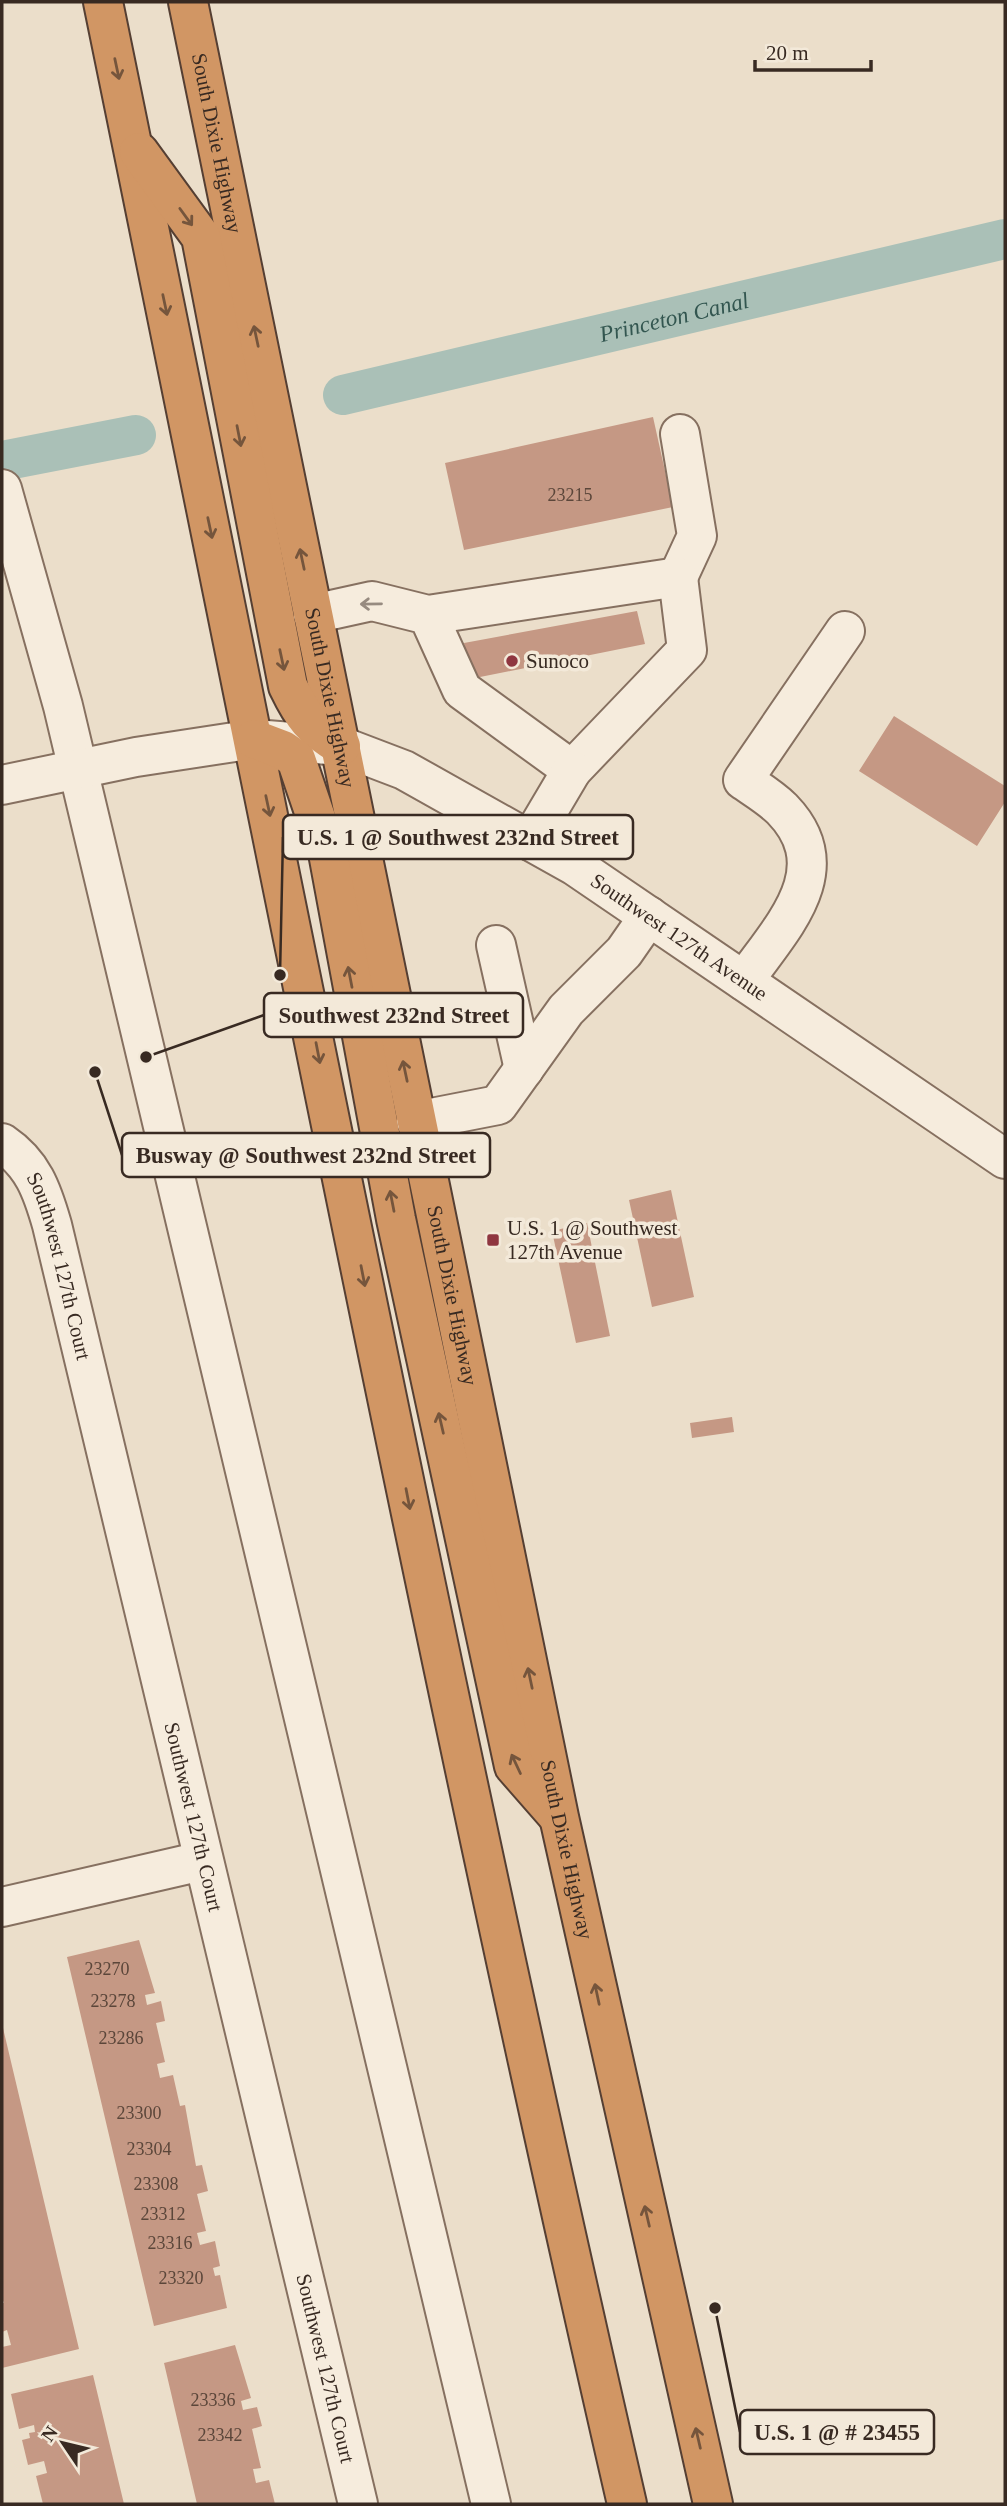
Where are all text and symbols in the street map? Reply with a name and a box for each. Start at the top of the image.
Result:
scale bar [755,28,870,72]
text: 20 m [766,41,809,65]
street label: South Dixie Highway [187,51,247,236]
one-way arrow [110,57,124,80]
one-way arrow [179,207,193,226]
water label: Princeton Canal [596,287,751,347]
one-way arrow [159,293,172,316]
one-way arrow [249,325,263,348]
one-way arrow [232,424,246,447]
house number: 23215 [548,485,593,505]
one-way arrow [204,516,218,539]
one-way arrow [295,548,309,571]
one-way arrow [360,597,383,611]
street label: South Dixie Highway [300,605,360,790]
one-way arrow [275,648,289,671]
place label: Sunoco [526,649,589,673]
marker: Sunoco [504,653,520,669]
one-way arrow [262,794,276,817]
callout: U.S. 1 @ Southwest 232nd Street [283,815,633,859]
text: U.S. 1 @ Southwest 232nd Street [297,825,619,851]
street label: Southwest 127th Avenue [586,868,772,1006]
one-way arrow [343,966,356,989]
callout: Southwest 232nd Street [264,993,523,1037]
text: Southwest 232nd Street [279,1003,510,1028]
one-way arrow [312,1041,326,1064]
one-way arrow [398,1060,412,1083]
callout: Busway @ Southwest 232nd Street [122,1133,490,1177]
text: Busway @ Southwest 232nd Street [136,1143,477,1169]
street label: Southwest 127th Court [22,1168,96,1363]
one-way arrow [385,1190,399,1213]
street label: South Dixie Highway [422,1203,483,1388]
place label: U.S. 1 @ Southwest 127th Avenue [507,1216,678,1264]
marker: U.S. 1 @ Southwest 127th Avenue [485,1232,501,1248]
one-way arrow [357,1264,371,1287]
one-way arrow [434,1412,448,1435]
one-way arrow [402,1487,416,1510]
one-way arrow [523,1667,536,1690]
street label: Southwest 127th Court [159,1720,228,1914]
one-way arrow [509,1754,522,1775]
street label: South Dixie Highway [536,1758,598,1942]
house number: 23270 [85,1959,130,1979]
one-way arrow [590,1983,604,2006]
house number: 23278 [91,1991,136,2011]
house number: 23286 [99,2028,144,2048]
house number: 23300 [117,2103,162,2123]
house number: 23304 [127,2139,172,2159]
house number: 23308 [134,2174,179,2194]
house number: 23312 [141,2204,186,2224]
one-way arrow [640,2205,653,2228]
house number: 23316 [148,2233,193,2253]
house number: 23320 [159,2268,204,2288]
street label: Southwest 127th Court [291,2271,360,2465]
house number: 23336 [191,2390,236,2410]
north arrow [28,2408,98,2478]
callout: U.S. 1 @ # 23455 [740,2410,934,2454]
text: U.S. 1 @ # 23455 [754,2420,920,2446]
text: N [37,2422,62,2445]
house number: 23342 [198,2425,243,2445]
one-way arrow [690,2427,704,2450]

